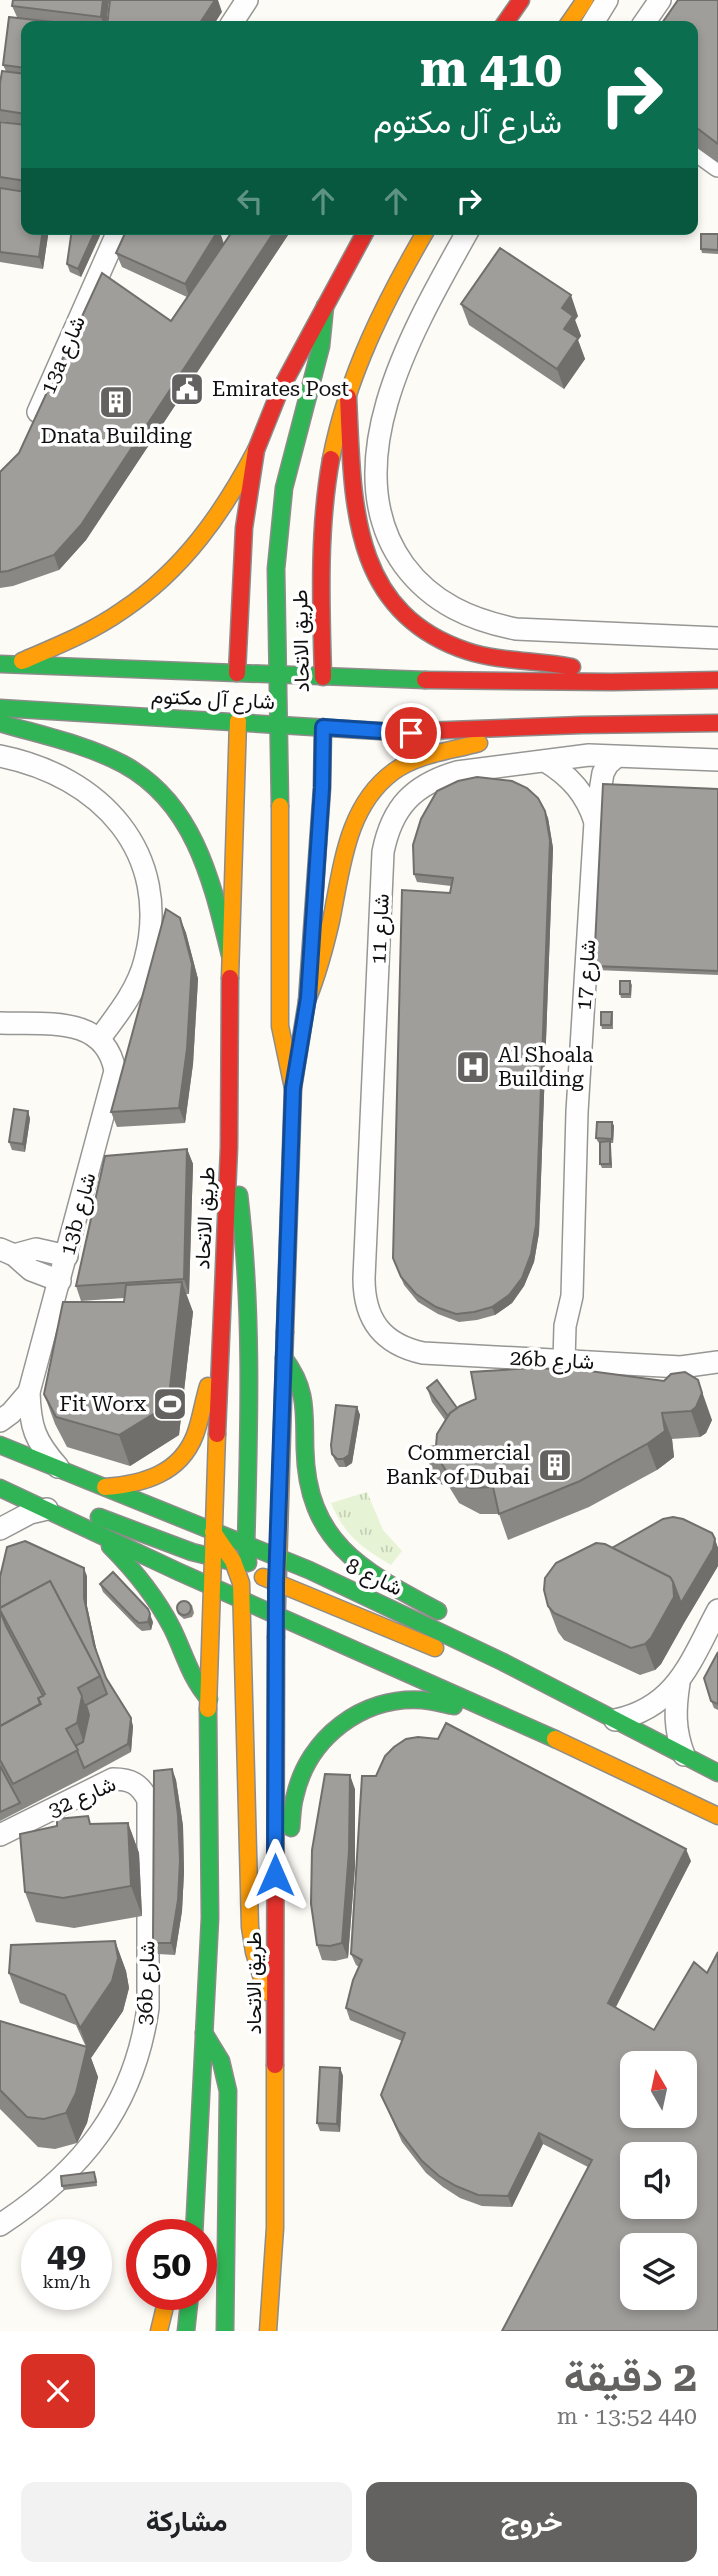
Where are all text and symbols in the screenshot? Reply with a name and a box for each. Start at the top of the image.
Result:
text: 410 m [420,41,562,98]
icon: right [586,49,677,140]
text: شارع آل مكتوم [373,103,562,141]
icon: left [231,182,269,220]
icon: ahead [304,182,342,220]
icon: ahead [377,182,415,220]
icon: right [450,182,488,220]
street label: 13a شارع [36,312,92,398]
public building icon: Emirates Post [168,370,206,408]
place label: Emirates Post [212,377,349,401]
building icon: Dnata Building [97,383,135,421]
place label: Dnata Building [40,424,192,448]
street label: طريق الاتحاد [288,589,315,693]
street label: شارع آل مكتوم [150,684,275,716]
pin [381,703,441,763]
icon: arrive [392,714,430,752]
street label: شارع 11 [366,893,396,965]
street label: شارع 17 [572,939,602,1011]
place label: Al Shoala Building [498,1043,594,1091]
hospital icon: Al Shoala Building [454,1048,492,1086]
street label: طريق الاتحاد [190,1166,221,1270]
street label: 13b شارع [55,1170,102,1259]
street label: 26b شارع [509,1346,595,1376]
sports icon: Fit Worx [151,1385,189,1423]
place label: Fit Worx [59,1392,146,1416]
place label: Commercial Bank of Dubai [386,1441,531,1489]
building icon: Commercial Bank of Dubai [536,1446,574,1484]
street label: شارع 8 [341,1554,406,1602]
street label: شارع 32 [45,1772,120,1824]
position arrow [238,1838,312,1912]
street label: طريق الاتحاد [242,1932,267,2034]
street label: 36b شارع [133,1940,161,2026]
north arrow [620,2051,696,2128]
map controls [620,2051,697,2310]
button: sound [620,2142,697,2219]
speed limit sign: 50 [126,2219,217,2310]
button: layers [620,2233,697,2310]
text: 49 [47,2235,86,2276]
text: km/h [42,2271,91,2292]
text: 2 دقيقة [564,2352,697,2401]
button: close [21,2354,95,2428]
text: 440 m · 13:52 [557,2403,697,2430]
button: مشاركة [21,2482,352,2562]
button: خروج [366,2482,697,2562]

